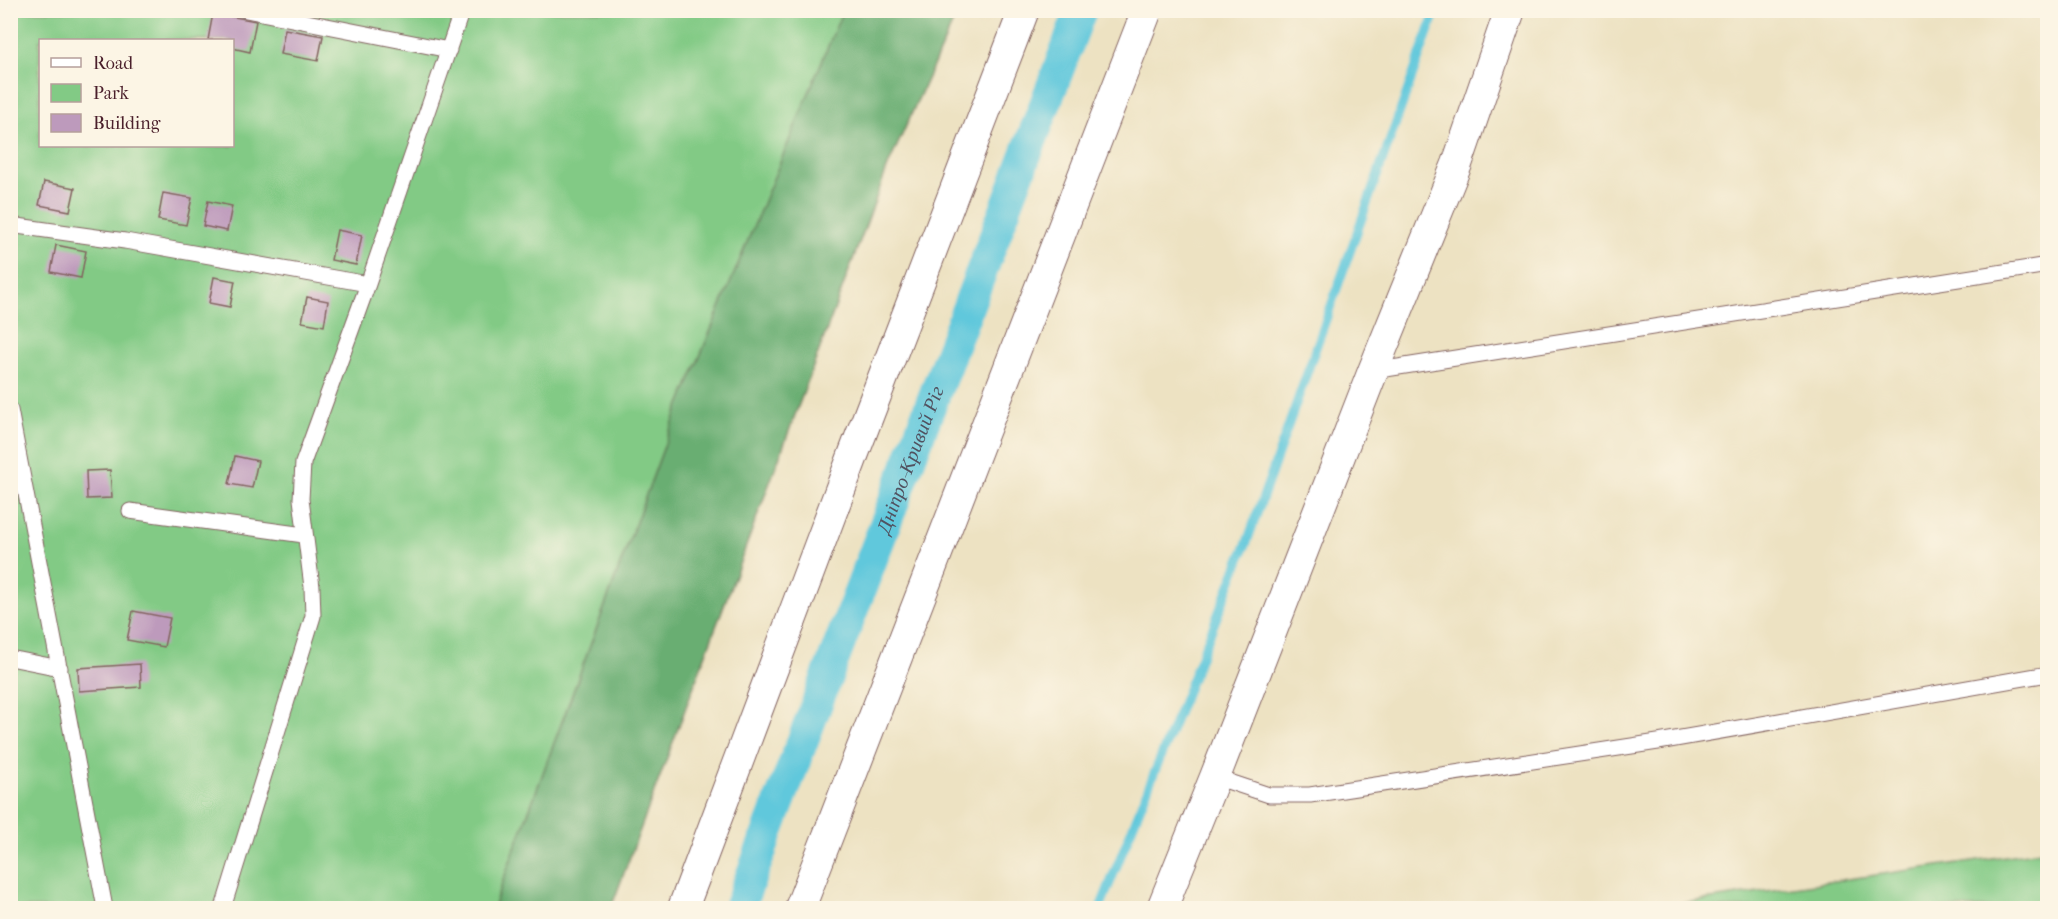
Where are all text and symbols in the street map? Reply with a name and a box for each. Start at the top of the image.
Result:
legend [39,39,234,147]
text: Road [93,53,133,74]
text: Park [93,83,130,104]
text: Building [93,113,161,134]
water label: Дніпро-Кривий Ріг [871,382,948,538]

